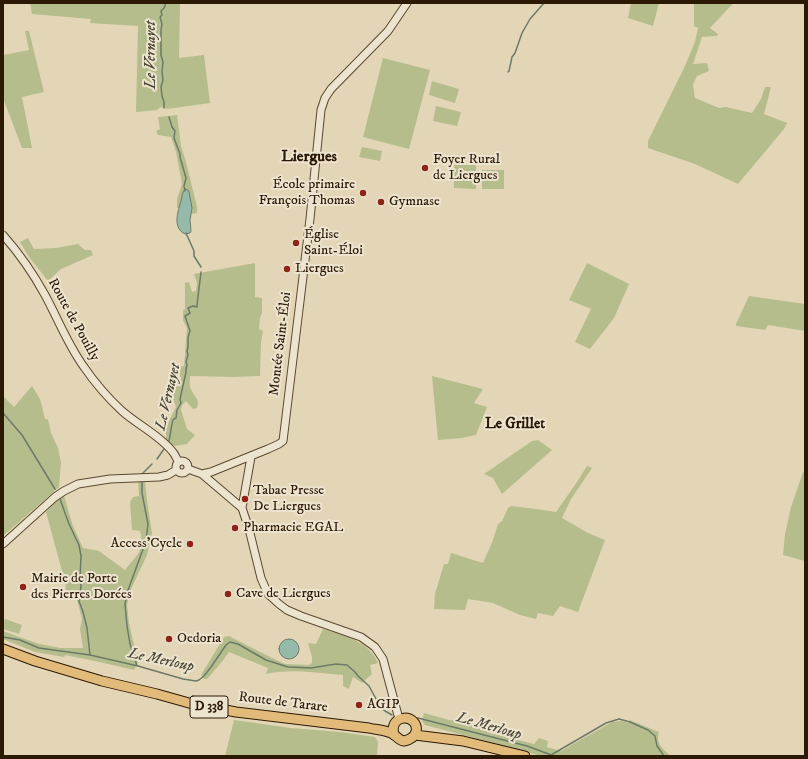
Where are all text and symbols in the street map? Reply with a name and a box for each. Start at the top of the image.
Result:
water label: Le Vernayet [143,21,161,89]
district label: Liergues [281,148,337,168]
place label: Foyer Rural de Liergues [433,152,500,184]
marker: Foyer Rural de Liergues [420,163,430,173]
place label: École primaire François Thomas [259,177,355,210]
marker: École primaire François Thomas [358,188,368,198]
place label: Gymnase [389,194,440,210]
marker: Gymnase [376,197,386,207]
place label: Église Saint-Éloi [304,227,363,260]
marker: Église Saint-Éloi [291,238,301,248]
place label: Liergues [295,261,344,277]
marker: Liergues [282,264,292,274]
street label: Route de Pouilly [43,276,103,364]
street label: Montée Saint-Éloi [266,291,296,397]
water label: Le Vernayet [153,362,185,432]
district label: Le Grillet [485,416,545,434]
place label: Tabac Presse De Liergues [253,483,324,516]
marker: Tabac Presse De Liergues [240,494,250,504]
place label: Pharmacie EGAL [243,520,343,536]
marker: Pharmacie EGAL [230,523,240,533]
place label: Access'Cycle [111,536,182,552]
marker: Access'Cycle [185,539,195,549]
place label: Mairie de Porte des Pierres Dorées [31,571,132,604]
marker: Mairie de Porte des Pierres Dorées [18,582,28,592]
place label: Cave de Liergues [236,586,331,602]
marker: Cave de Liergues [223,589,233,599]
place label: Oedoria [177,631,221,647]
marker: Oedoria [164,634,174,644]
water label: Le Merloup [127,645,195,677]
street label: Route de Tarare [238,689,328,717]
road number: D 338 [190,696,228,718]
place label: AGIP [367,697,399,713]
marker: AGIP [354,700,364,710]
water label: Le Merloup [454,709,524,745]

